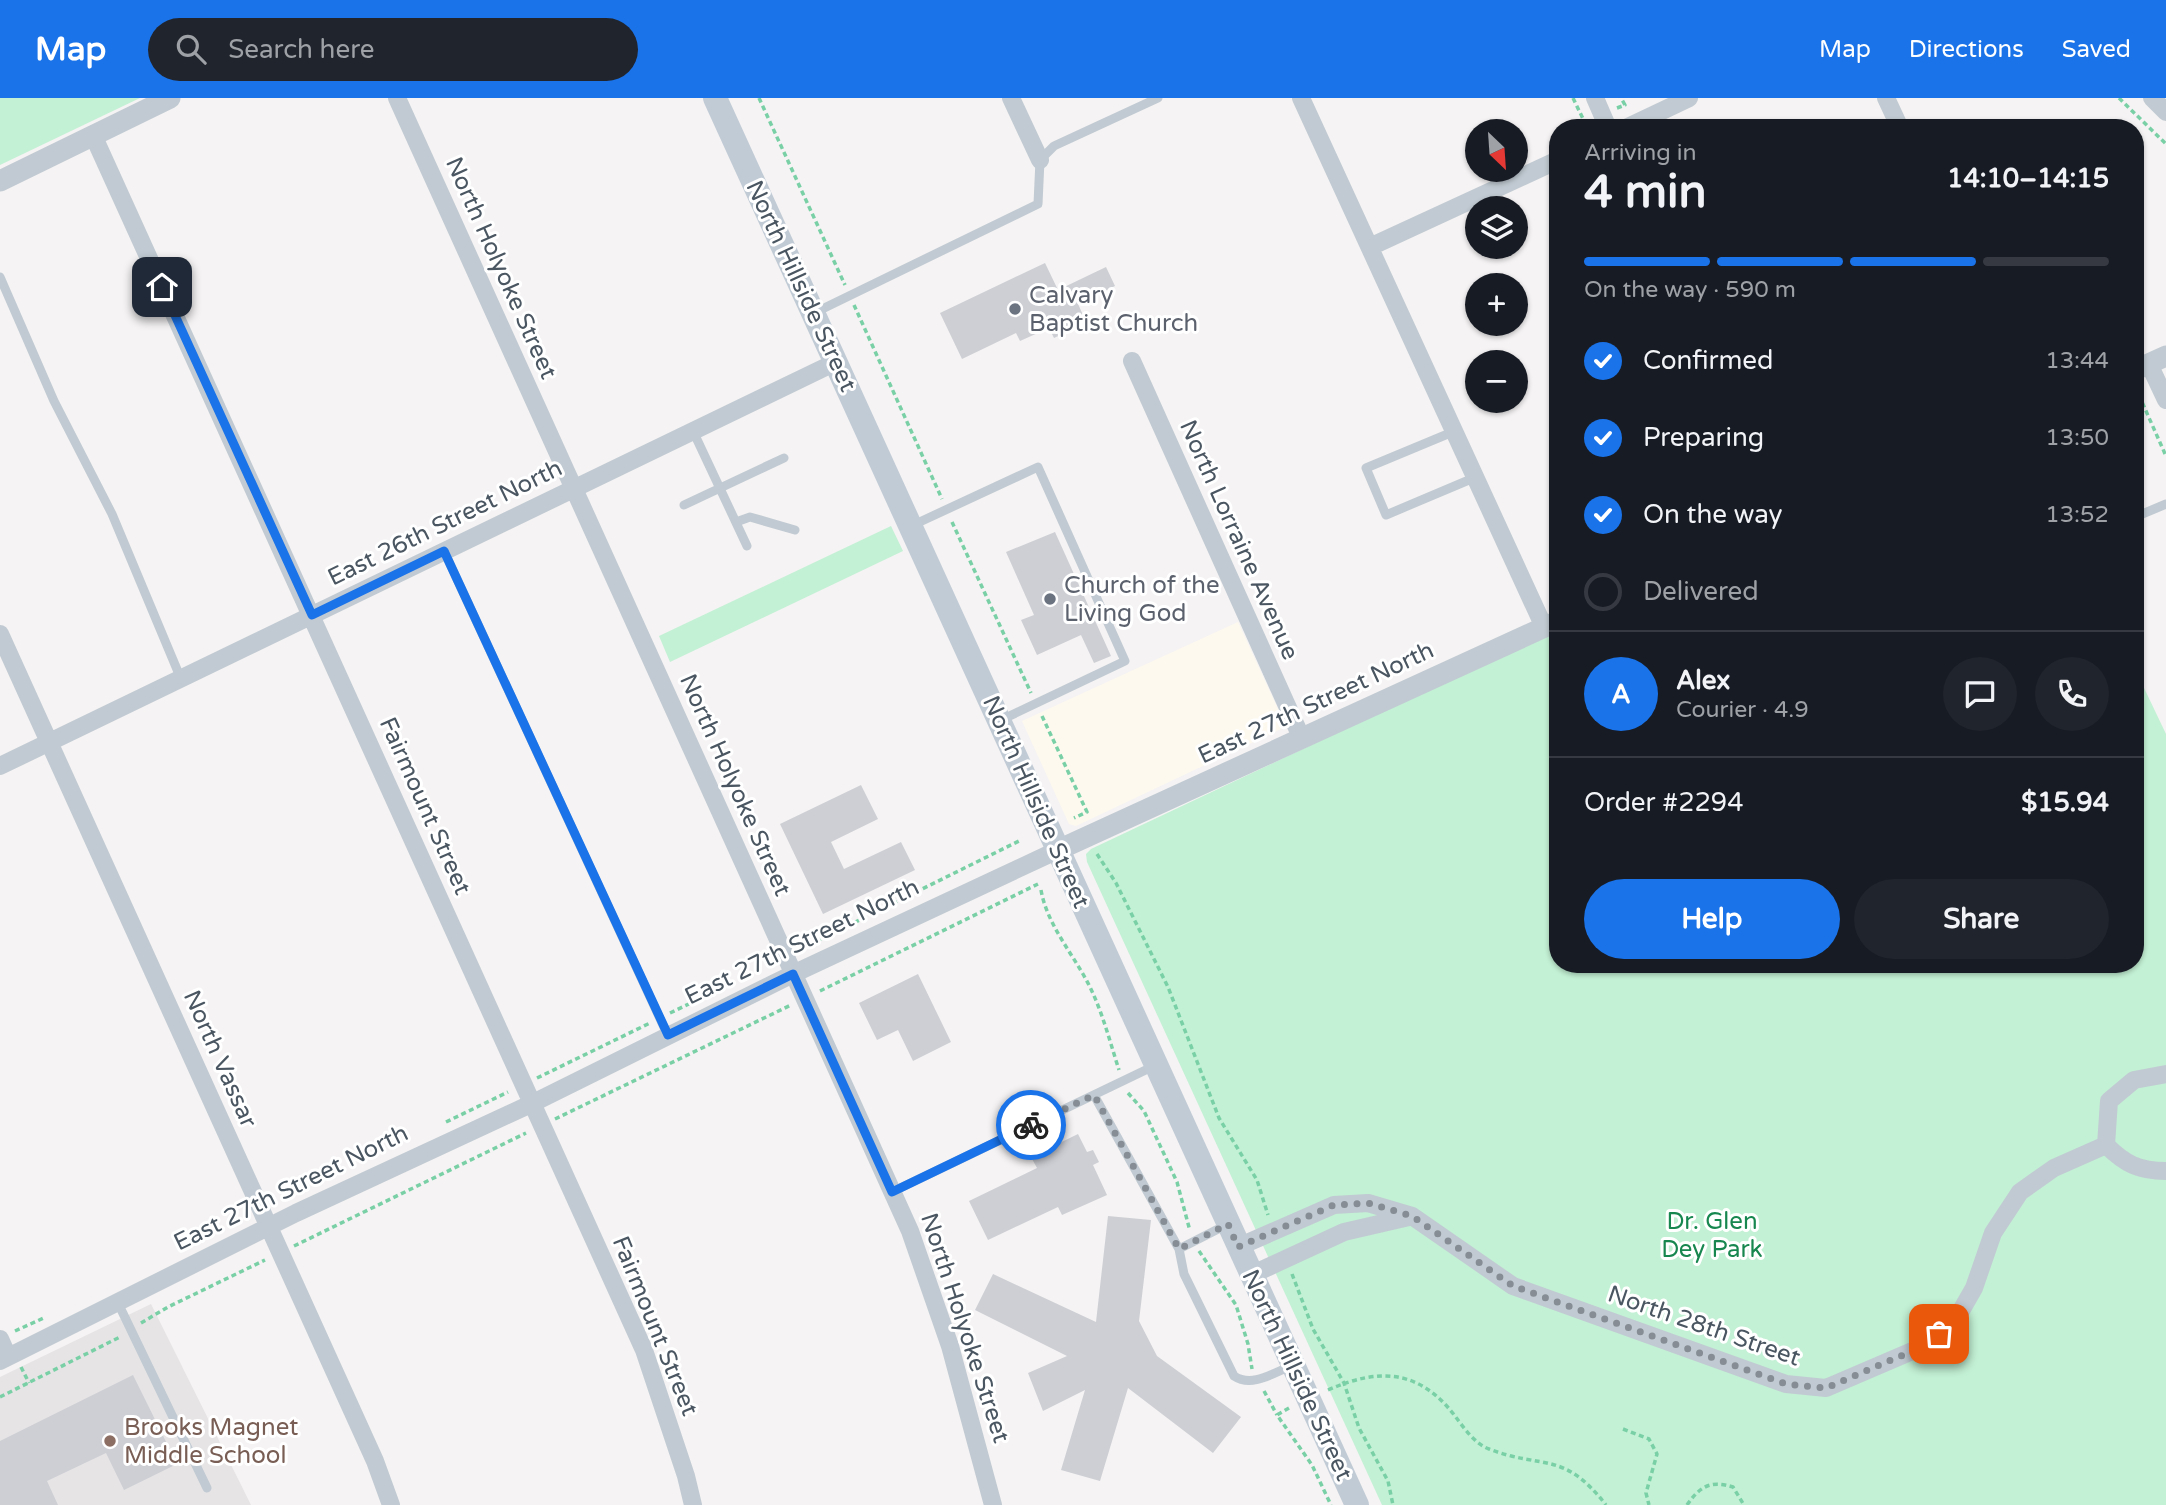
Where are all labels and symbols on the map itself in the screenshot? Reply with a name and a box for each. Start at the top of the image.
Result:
north arrow [1465,119,1528,182]
street label: North Holyoke Street [439,153,563,383]
street label: North Hillside Street [739,176,863,396]
pin [132,257,192,317]
place label: Calvary Baptist Church [1029,281,1198,338]
marker: Calvary Baptist Church [1007,301,1023,317]
street label: North Lorraine Avenue [1173,416,1305,664]
street label: East 26th Street North [323,454,567,592]
place label: Church of the Living God [1064,571,1220,628]
marker: Church of the Living God [1042,591,1058,607]
street label: East 27th Street North [1193,636,1439,770]
street label: North Holyoke Street [673,670,797,900]
street label: North Hillside Street [976,691,1096,913]
street label: Fairmount Street [373,713,477,899]
street label: East 27th Street North [680,873,924,1011]
street label: North Vassar [177,986,264,1133]
courier [996,1090,1066,1160]
street label: East 27th Street North [169,1119,413,1257]
park label: Dr. Glen Dey Park [1661,1207,1763,1264]
street label: North Holyoke Street [914,1210,1016,1446]
street label: Fairmount Street [606,1232,704,1420]
street label: North Hillside Street [1235,1265,1359,1485]
street label: North 28th Street [1604,1279,1804,1373]
pin [1909,1304,1969,1364]
place label: Brooks Magnet Middle School [124,1413,298,1470]
marker: Brooks Magnet Middle School [102,1433,118,1449]

